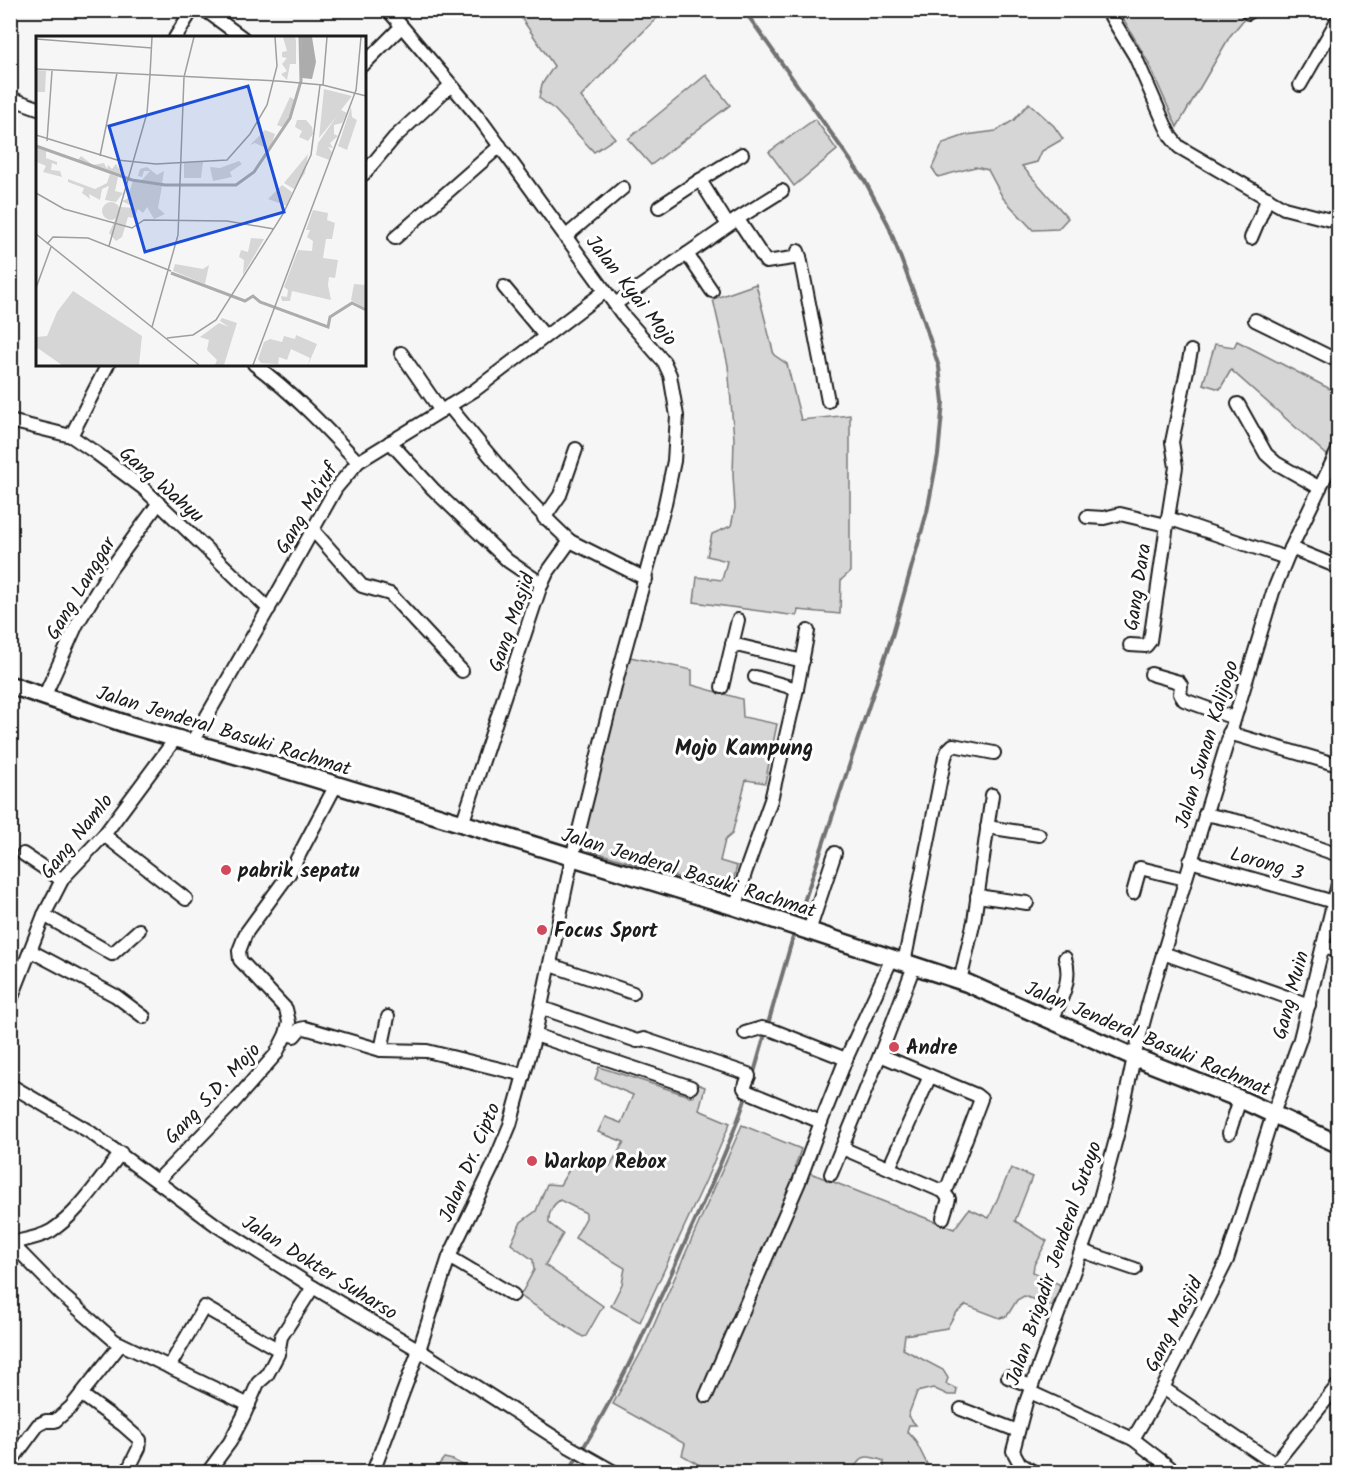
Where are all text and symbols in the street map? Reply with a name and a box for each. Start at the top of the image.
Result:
inset map [36,36,366,366]
street label: Jalan Kyai Mojo [577,229,684,354]
street label: Gang Wahyu [111,439,211,532]
street label: Gang Ma'ruf [268,455,349,561]
street label: Gang Langgar [38,530,126,647]
street label: Gang Dara [1116,541,1162,633]
street label: Gang Masjid [481,568,545,677]
street label: Jalan Sunan Kalijogo [1167,657,1249,833]
street label: Jalan Jenderal Basuki Rachmat [92,678,355,786]
district label: Mojo Kampung [675,732,813,767]
street label: Gang Namlo [33,787,122,887]
street label: Jalan Jenderal Basuki Rachmat [557,820,820,928]
street label: Lorong 3 [1226,839,1307,891]
place label: pabrik sepatu [237,856,359,888]
marker: pabrik sepatu [219,863,233,877]
place label: Focus Sport [554,916,659,948]
marker: Focus Sport [535,923,549,937]
street label: Gang Muin [1265,948,1319,1043]
street label: Jalan Jenderal Basuki Rachmat [1019,973,1276,1106]
place label: Andre [906,1033,958,1065]
street label: Gang S.D. Mojo [158,1036,269,1153]
marker: Andre [887,1040,901,1054]
street label: Jalan Dr. Cipto [431,1098,510,1228]
street label: Jalan Brigadir Jenderal Sutoyo [998,1137,1112,1390]
place label: Warkop Rebox [544,1147,667,1179]
marker: Warkop Rebox [525,1154,539,1168]
street label: Jalan Dokter Suharso [235,1208,403,1330]
street label: Gang Masjid [1137,1271,1213,1378]

